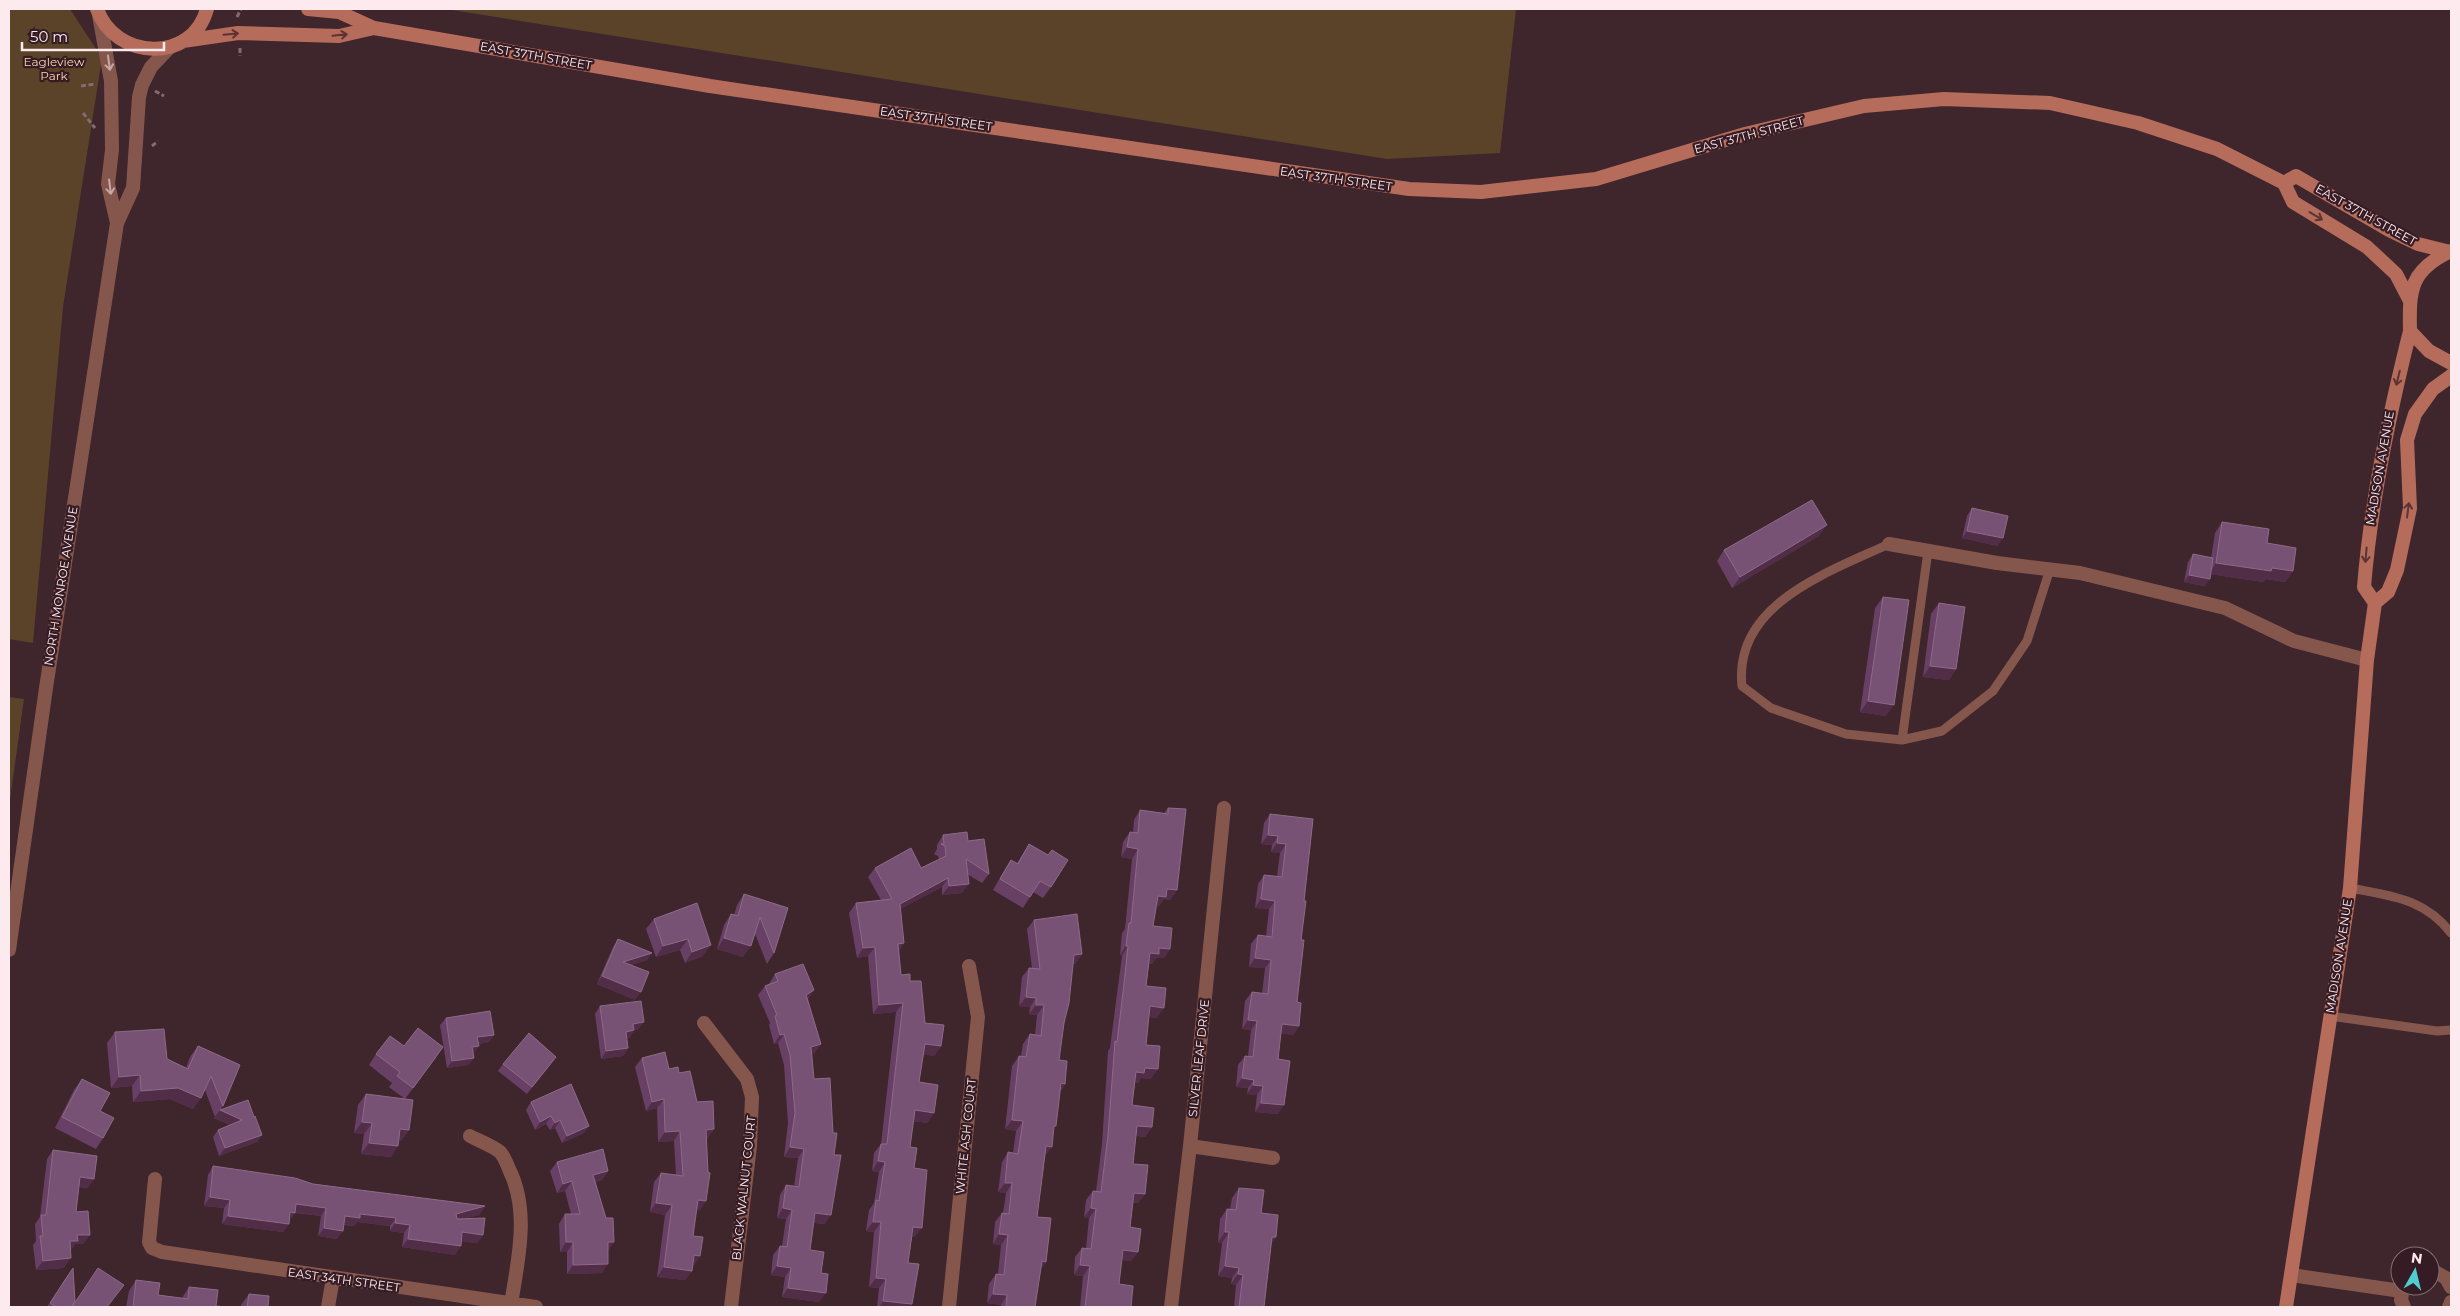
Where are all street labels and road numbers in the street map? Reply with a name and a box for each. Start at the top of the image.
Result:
street label: EAST 37TH STREET [479,38,593,73]
street label: EAST 37TH STREET [879,103,993,134]
street label: EAST 37TH STREET [1692,113,1806,156]
street label: EAST 37TH STREET [1279,163,1393,194]
street label: EAST 37TH STREET [2313,181,2419,249]
street label: MADISON AVENUE [2362,410,2397,526]
street label: NORTH MONROE AVENUE [41,505,81,667]
street label: MADISON AVENUE [2322,898,2355,1014]
street label: SILVER LEAF DRIVE [1185,998,1212,1118]
street label: WHITE ASH COURT [952,1077,979,1195]
street label: BLACK WALNUT COURT [728,1115,759,1261]
street label: EAST 34TH STREET [287,1264,401,1295]

